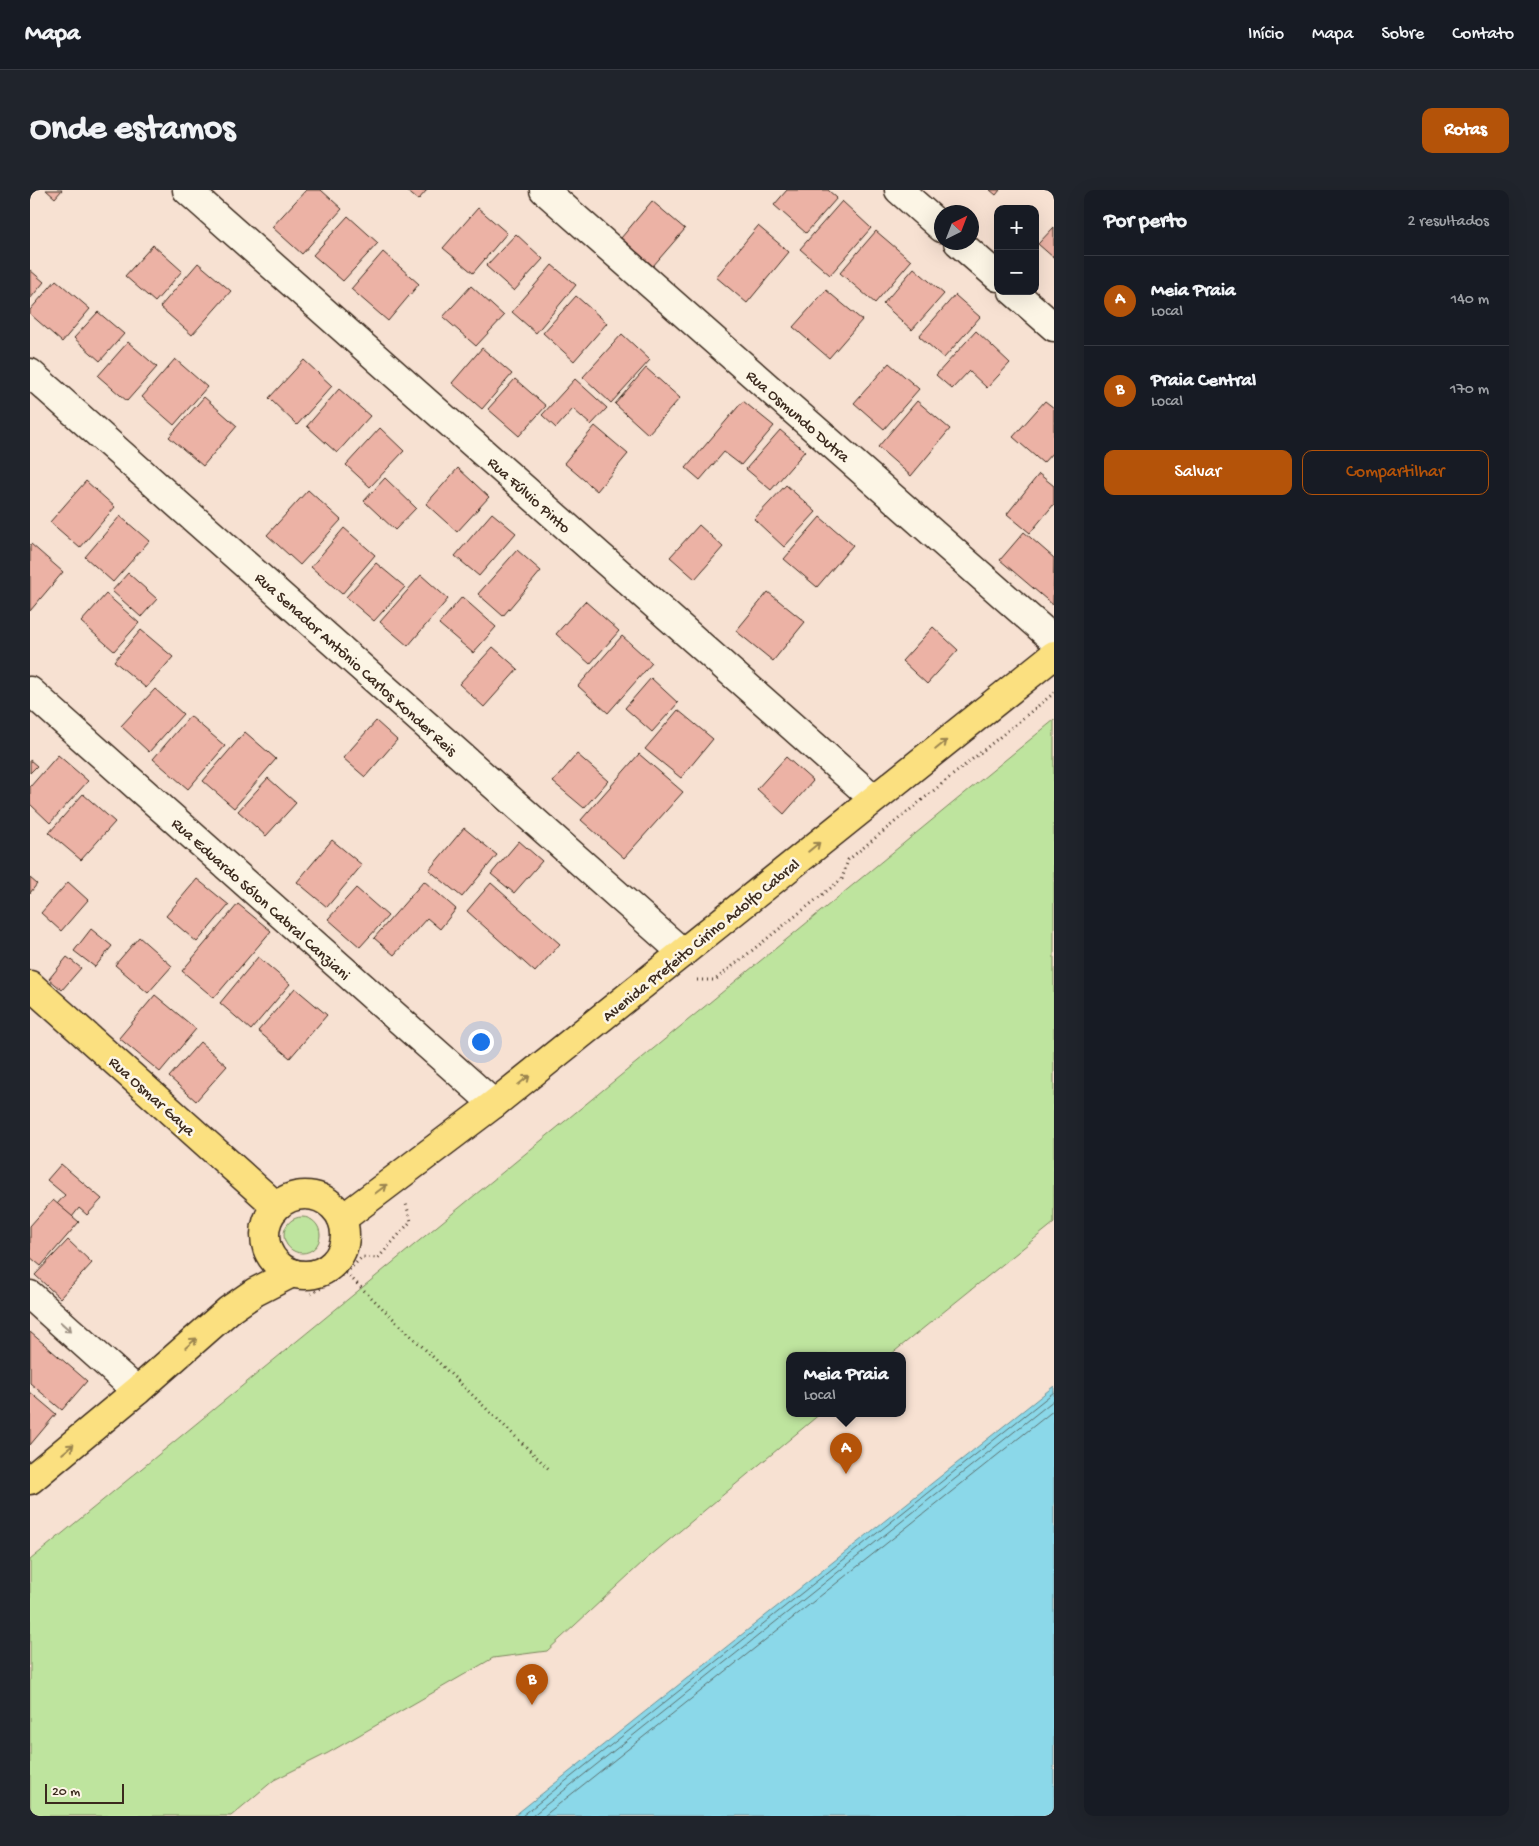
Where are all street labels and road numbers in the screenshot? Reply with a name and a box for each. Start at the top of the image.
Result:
street label: Rua Osmundo Dutra [741,367,853,469]
street label: Rua Fúlvio Pinto [482,454,573,539]
street label: Rua Senador Antônio Carlos Konder Reis [250,570,460,762]
street label: Rua Eduardo Sólon Cabral Canziani [166,815,353,986]
street label: Avenida Prefeito Cirino Adolfo Cabral [600,856,805,1027]
street label: Rua Osmar Gaya [104,1054,199,1142]

